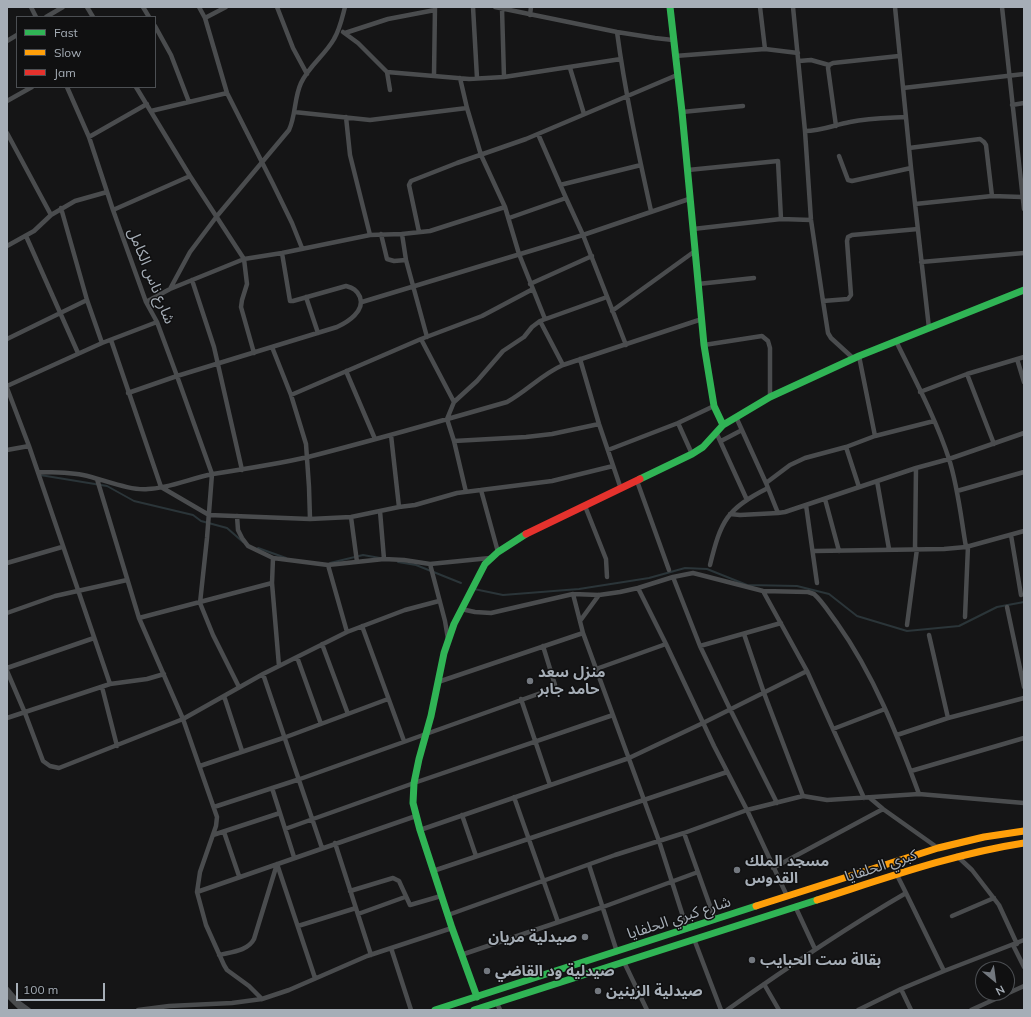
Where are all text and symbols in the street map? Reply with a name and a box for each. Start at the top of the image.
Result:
legend [16,16,156,88]
text: Fast [54,25,78,40]
text: Slow [54,45,82,60]
text: Jam [54,65,76,80]
street label: شارع ناس الكامل [124,225,178,327]
place label: منزل سعد حامد جابر [538,663,606,698]
marker: منزل سعد حامد جابر [525,676,535,686]
street label: كبري الحلفايا [843,846,919,886]
place label: مسجد الملك القدوس [745,852,829,887]
marker: مسجد الملك القدوس [732,865,742,875]
street label: شارع كبري الحلفايا [625,893,733,943]
place label: صيدلية مريان [488,928,577,946]
marker: صيدلية مريان [580,932,590,942]
place label: بقالة ست الحبايب [760,951,881,969]
marker: بقالة ست الحبايب [747,955,757,965]
north arrow [975,961,1015,1001]
place label: صيدلية ود القاضي [495,962,615,980]
marker: صيدلية ود القاضي [482,966,492,976]
scale bar [18,975,107,1001]
text: 100 m [23,982,58,997]
place label: صيدلية الزينين [606,982,703,1000]
text: N [993,982,1007,999]
marker: صيدلية الزينين [593,986,603,996]

